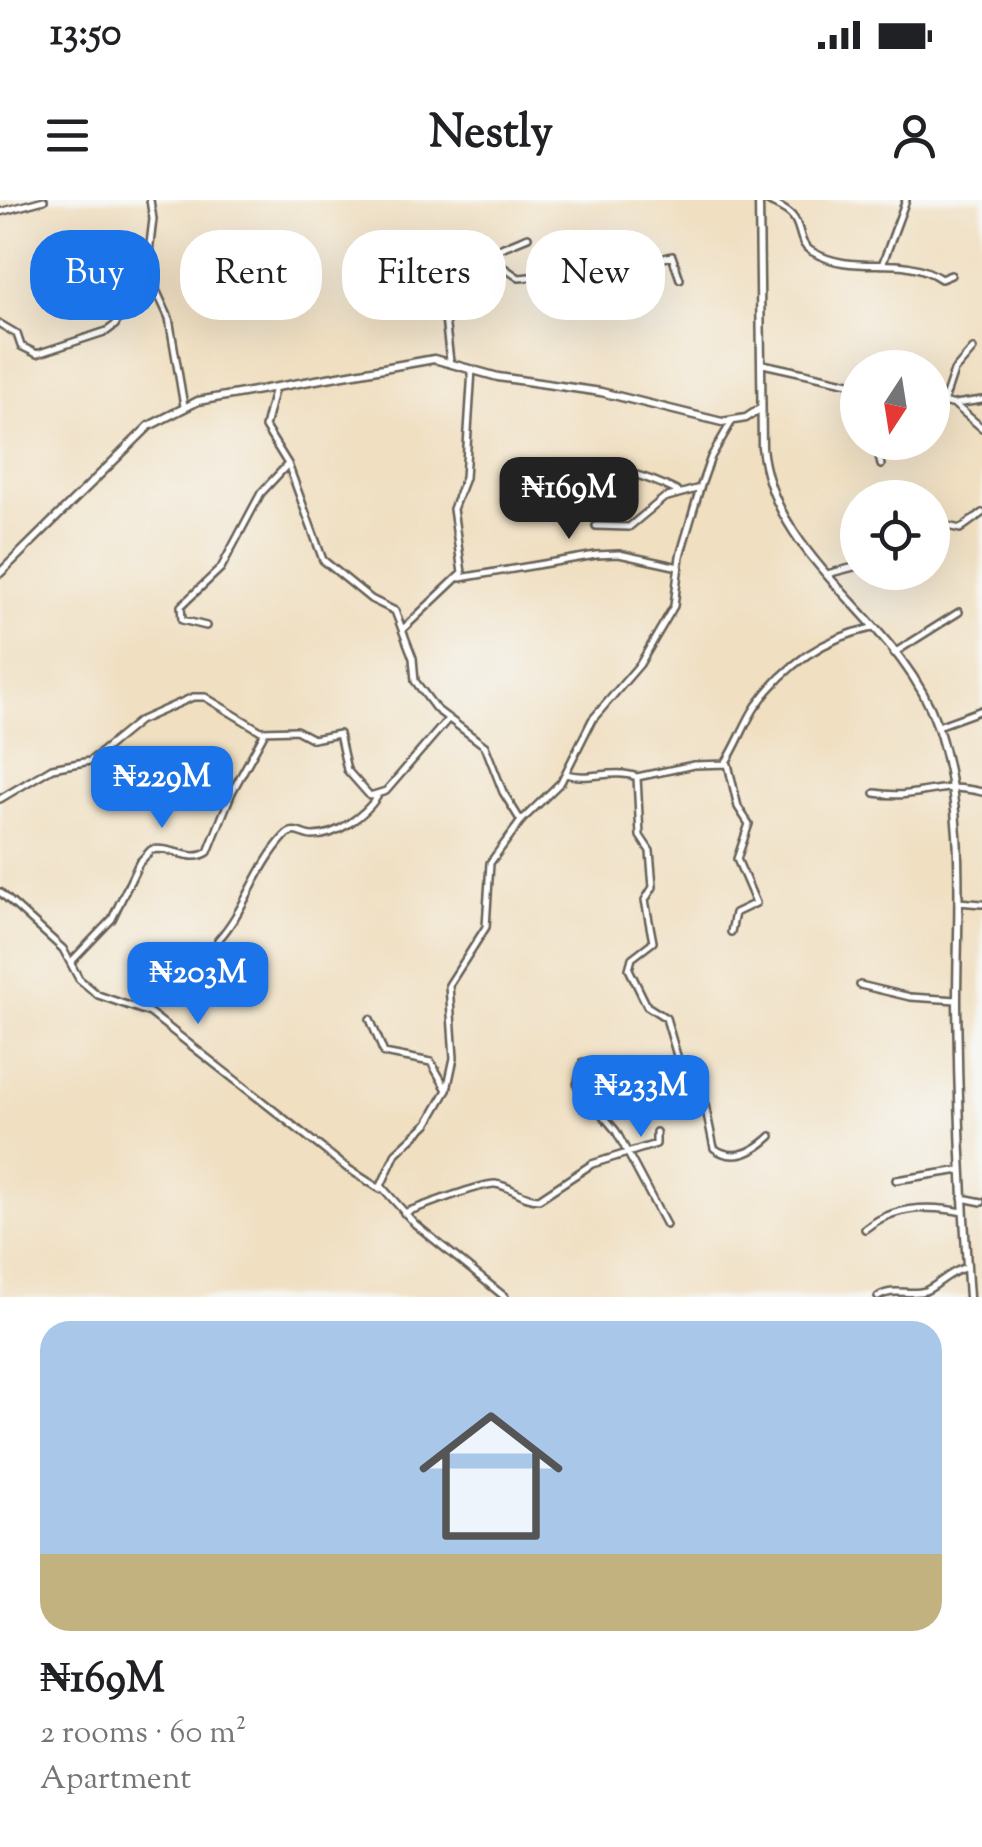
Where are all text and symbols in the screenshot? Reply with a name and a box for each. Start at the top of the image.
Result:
text: 13:50 [50,8,121,62]
text: Nestly [429,103,553,168]
icon: menu [40,108,95,163]
icon: person [887,108,942,163]
chip: Buy [30,230,160,320]
chip: Rent [180,230,322,320]
chip: Filters [342,230,506,320]
chip: New [526,230,665,320]
north arrow [840,350,950,460]
map controls [840,350,950,590]
pin: ₦169M [499,457,639,542]
text: ₦169M [522,466,616,512]
button: locate [840,480,950,590]
pin: ₦229M [92,746,232,831]
text: ₦229M [113,755,211,801]
pin: ₦203M [128,942,268,1027]
text: ₦203M [149,951,247,997]
pin: ₦233M [571,1055,711,1140]
text: ₦233M [594,1064,688,1110]
icon: home [401,1386,581,1566]
text: ₦169M [40,1651,165,1711]
text: 2 rooms · 60 m² [40,1711,246,1757]
text: Apartment [40,1757,191,1803]

